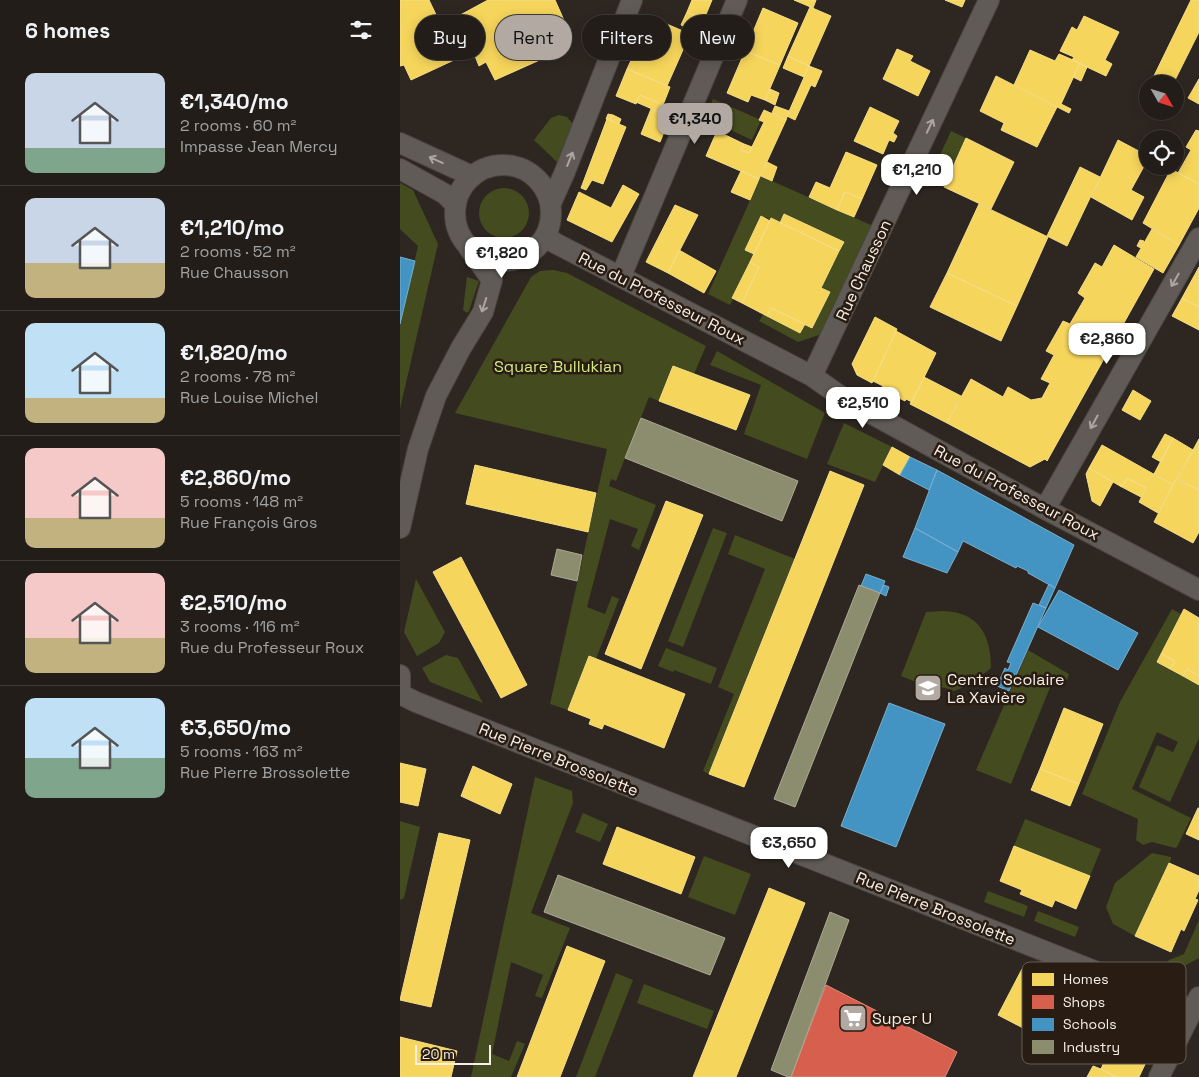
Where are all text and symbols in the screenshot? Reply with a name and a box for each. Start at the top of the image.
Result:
chip: Buy [415,15,485,60]
chip: Rent [495,15,572,60]
chip: Filters [582,15,671,60]
chip: New [681,15,754,60]
icon: filters [347,16,375,44]
text: 6 homes [25,17,110,44]
north arrow [1139,75,1184,120]
map controls [1139,75,1184,175]
text: €1,340/mo [180,88,289,115]
icon: home [65,93,125,153]
pin: €1,340 [654,102,736,145]
text: €1,340 [668,108,722,129]
text: 2 rooms · 60 m² [180,115,296,136]
one-way arrow [925,119,935,134]
button: locate [1139,130,1184,175]
text: Impasse Jean Mercy [180,136,338,157]
one-way arrow [566,151,575,167]
pin: €1,210 [876,154,958,196]
one-way arrow [429,155,444,165]
text: €1,210 [892,159,942,180]
text: €1,210/mo [180,214,284,241]
street label: Rue Chausson [831,216,896,324]
icon: home [65,218,125,278]
pin: €1,820 [461,236,543,279]
text: 2 rooms · 52 m² [180,241,296,262]
text: €1,820 [476,242,528,263]
street label: Rue du Professeur Roux [575,247,749,350]
text: Rue Chausson [180,262,289,283]
one-way arrow [1169,273,1179,287]
one-way arrow [479,297,488,313]
pin: €2,860 [1066,322,1148,365]
text: €2,860 [1080,328,1134,349]
text: €1,820/mo [180,339,288,366]
icon: home [65,343,125,403]
park label: Square Bullukian [494,356,622,377]
text: 2 rooms · 78 m² [180,366,295,387]
pin: €2,510 [822,386,904,429]
text: Rue Louise Michel [180,387,318,408]
text: €2,510 [837,392,889,413]
one-way arrow [1089,414,1099,428]
street label: Rue du Professeur Roux [930,440,1103,545]
text: €2,860/mo [180,464,291,491]
icon: home [65,468,125,528]
text: 5 rooms · 148 m² [180,491,303,512]
text: Rue François Gros [180,512,317,533]
text: €2,510/mo [180,589,287,616]
icon: home [65,593,125,653]
text: 3 rooms · 116 m² [180,616,300,637]
text: Rue du Professeur Roux [180,637,364,658]
place label: Centre Scolaire La Xavière [947,669,1065,708]
school or university icon: Centre Scolaire La Xavière [913,673,943,703]
text: €3,650/mo [180,714,291,741]
icon: home [65,718,125,778]
street label: Rue Pierre Brossolette [476,718,642,801]
text: 5 rooms · 163 m² [180,741,303,762]
text: Rue Pierre Brossolette [180,762,350,783]
pin: €3,650 [748,826,830,869]
text: €3,650 [762,832,816,853]
street label: Rue Pierre Brossolette [853,867,1019,950]
legend [1022,962,1186,1064]
text: Homes [1063,970,1109,988]
text: Shops [1063,993,1105,1011]
supermarket icon: Super U [838,1003,868,1033]
place label: Super U [872,1008,932,1029]
text: Schools [1063,1015,1117,1033]
text: Industry [1063,1038,1120,1056]
scale bar [415,1042,491,1065]
text: 20 m [422,1045,455,1063]

